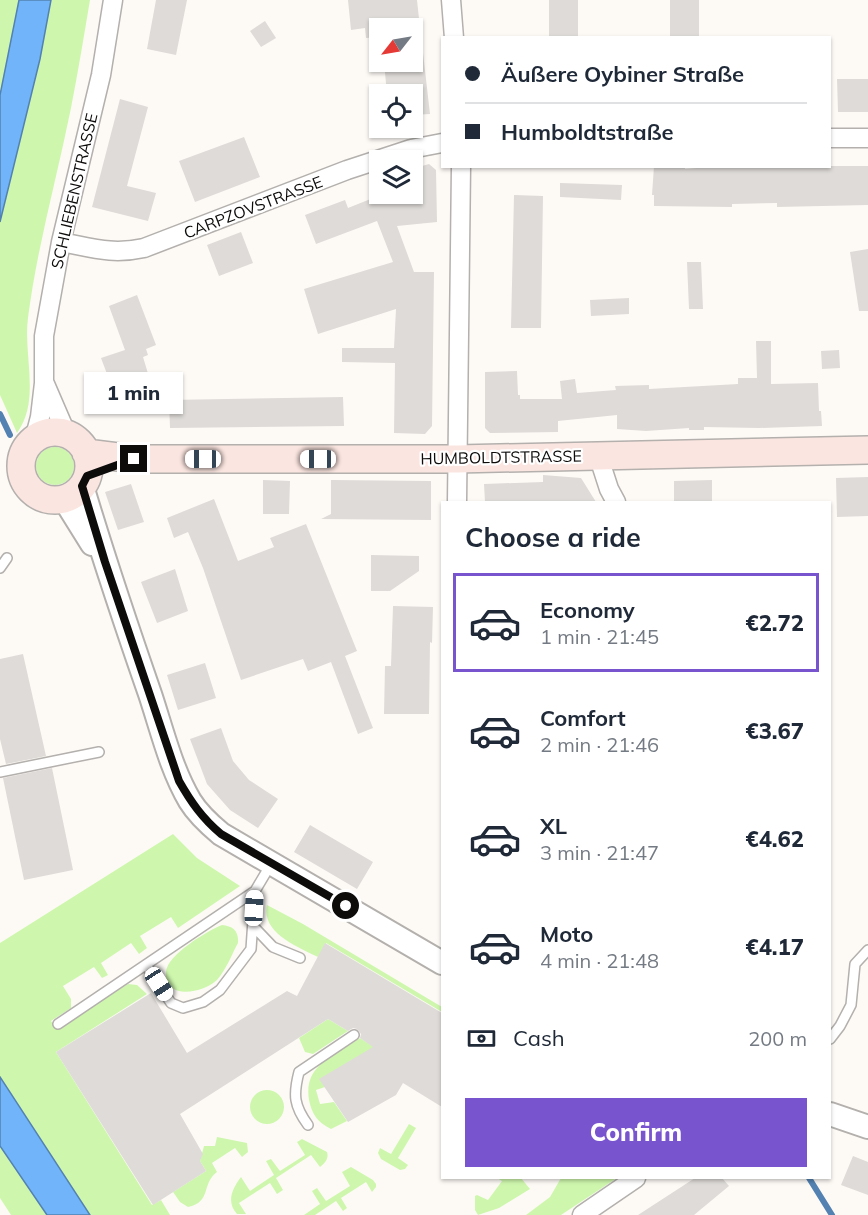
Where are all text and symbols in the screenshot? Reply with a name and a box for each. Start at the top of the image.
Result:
north arrow [369,18,423,72]
map controls [369,18,423,204]
text: Äußere Oybiner Straße [501,60,744,88]
button: locate [369,84,423,138]
street label: SCHLIEBENSTRASSE [46,111,102,271]
text: Humboldtstraße [501,118,674,146]
button: layers [369,150,423,204]
street label: CARPZOVSTRASSE [181,171,325,243]
callout: 1 min [84,372,184,414]
text: 1 min [107,380,160,405]
route end [120,445,147,472]
street label: HUMBOLDTSTRASSE [420,446,582,468]
car [185,450,221,468]
car [300,450,336,468]
text: Choose a ride [465,520,641,554]
icon: car [468,596,522,650]
text: Economy [540,596,635,624]
text: €2.72 [745,609,804,637]
text: 1 min · 21:45 [540,624,659,649]
icon: car [468,704,522,758]
text: Comfort [540,704,626,732]
text: €3.67 [745,717,804,745]
text: 2 min · 21:46 [540,732,659,757]
icon: car [468,812,522,866]
text: XL [540,812,567,840]
text: €4.62 [745,825,804,853]
text: 3 min · 21:47 [540,840,659,865]
car [244,890,264,926]
route start [332,892,359,919]
icon: car [468,920,522,974]
text: Moto [540,920,593,948]
text: €4.17 [745,933,804,961]
text: 4 min · 21:48 [540,948,659,973]
car [142,964,176,1004]
icon: cash [465,1022,498,1055]
text: Cash [513,1024,565,1052]
text: 200 m [748,1026,807,1051]
button: Confirm [465,1098,807,1167]

